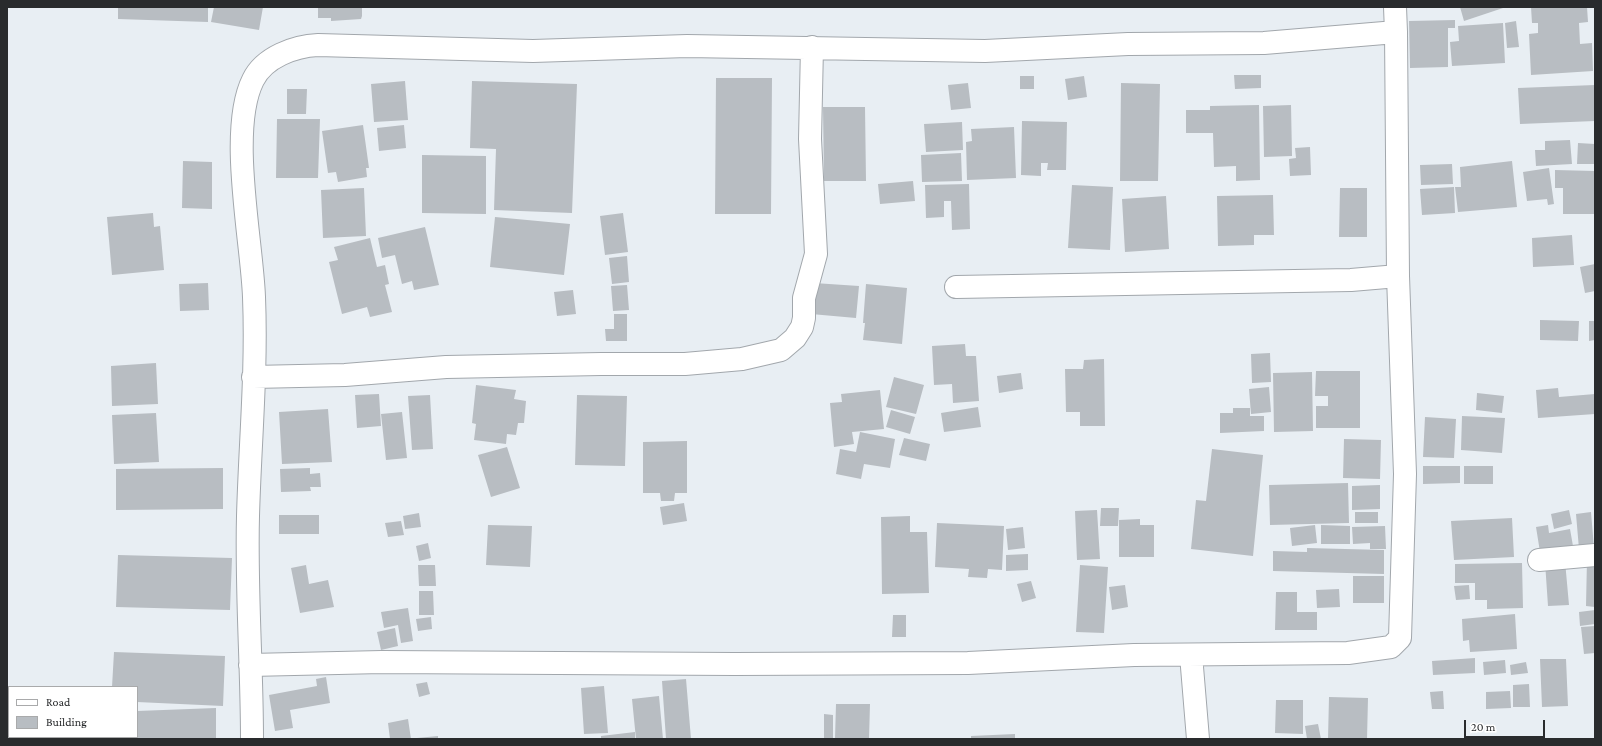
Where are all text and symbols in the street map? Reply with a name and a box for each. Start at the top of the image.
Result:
legend [8,686,138,738]
text: Road [46,695,70,709]
scale bar [1466,712,1547,738]
text: Building [46,715,87,729]
text: 20 m [1471,720,1495,734]

